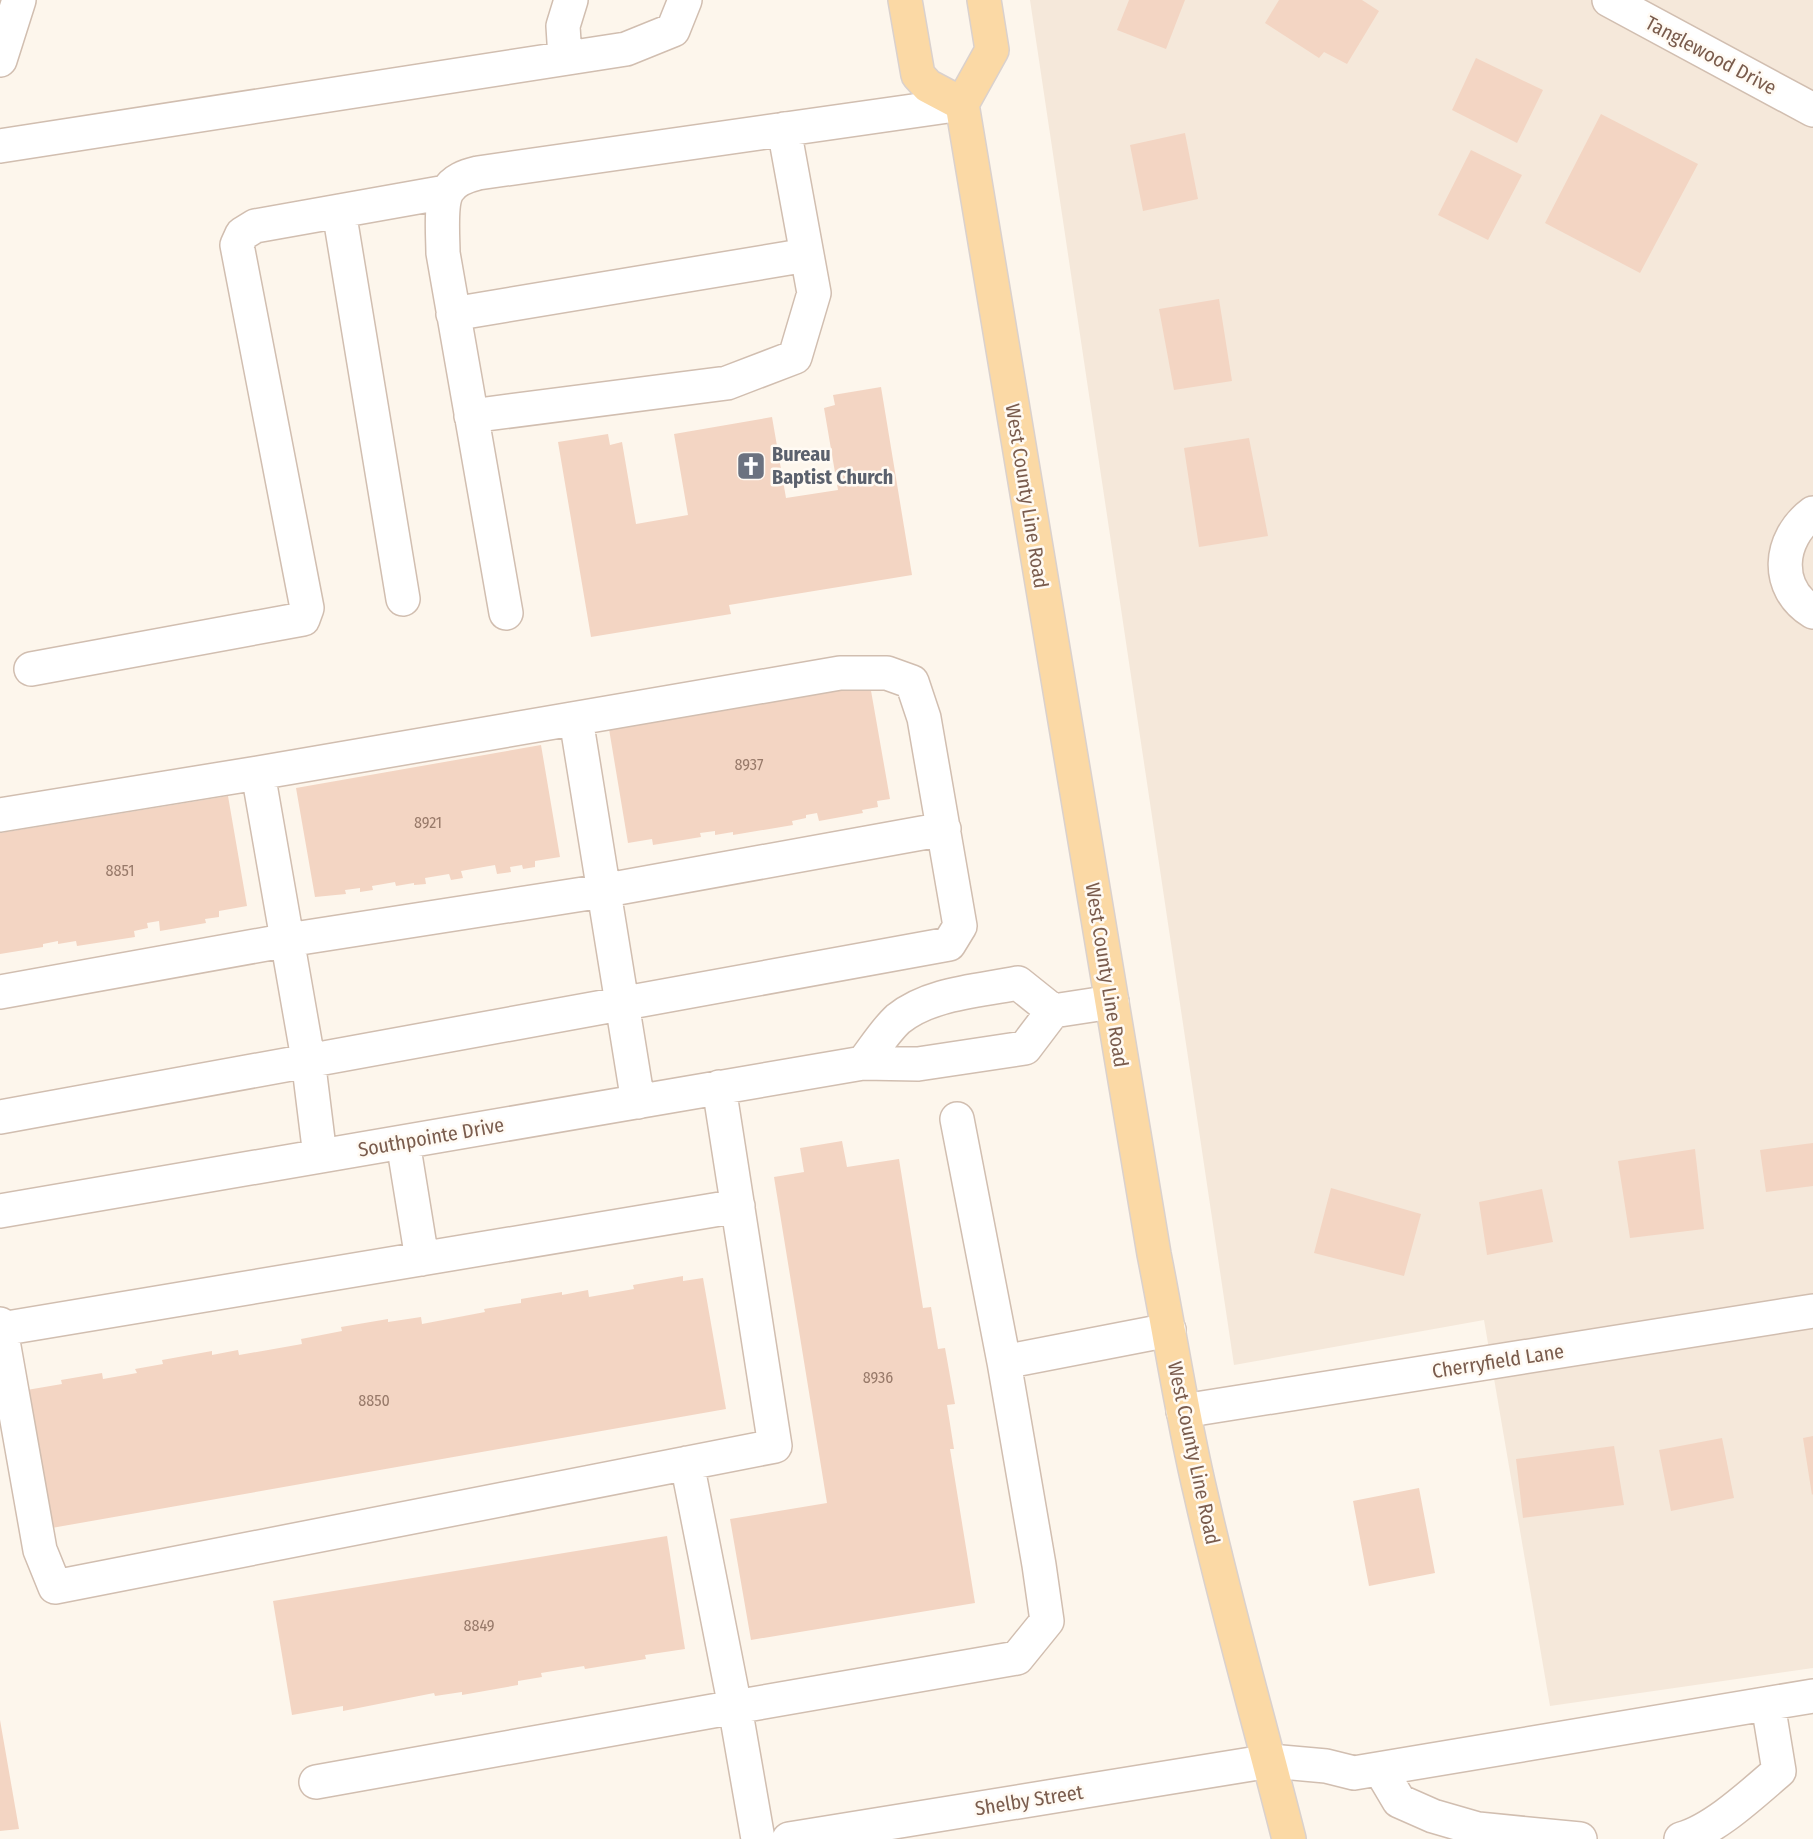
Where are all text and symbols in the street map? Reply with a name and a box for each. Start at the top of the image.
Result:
street label: Tanglewood Drive [1641,10,1781,100]
street label: West County Line Road [1001,402,1053,590]
place label: Bureau Baptist Church [772,442,893,489]
church icon: Bureau Baptist Church [735,450,767,482]
house number: 8937 [735,755,764,774]
house number: 8921 [414,813,442,832]
house number: 8851 [106,861,134,880]
street label: West County Line Road [1081,881,1133,1069]
street label: Southpointe Drive [356,1112,506,1162]
street label: Cherryfield Lane [1430,1339,1566,1383]
street label: West County Line Road [1163,1359,1225,1547]
house number: 8936 [863,1368,893,1387]
house number: 8850 [358,1391,390,1410]
house number: 8849 [463,1616,495,1635]
street label: Shelby Street [973,1780,1085,1820]

